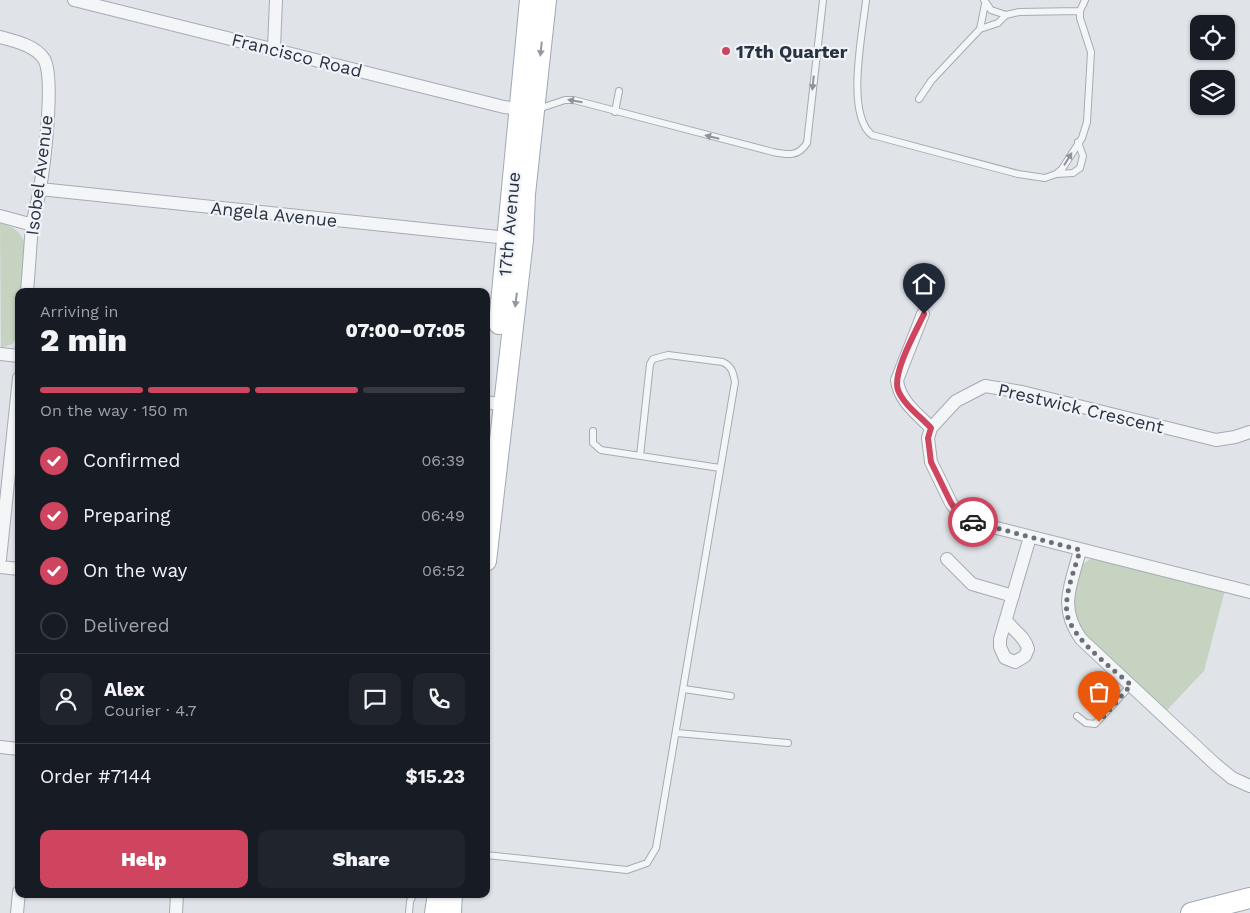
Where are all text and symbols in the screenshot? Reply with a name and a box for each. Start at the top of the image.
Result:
map controls [1190,15,1235,115]
button: locate [1190,15,1235,60]
street label: Francisco Road [229,29,365,81]
one-way arrow [537,41,545,57]
place label: 17th Quarter [736,41,848,62]
marker: 17th Quarter [720,45,732,57]
button: layers [1190,70,1235,115]
one-way arrow [809,76,817,92]
one-way arrow [566,97,582,105]
street label: Isobel Avenue [21,114,57,236]
one-way arrow [704,132,719,140]
one-way arrow [1063,152,1073,165]
street label: 17th Avenue [494,171,524,277]
street label: Angela Avenue [210,197,338,231]
pin [903,263,945,314]
icon: home [910,270,938,298]
one-way arrow [512,293,520,309]
text: Arriving in [40,302,118,321]
text: 07:00–07:05 [346,319,465,342]
text: 2 min [40,321,127,359]
street label: Prestwick Crescent [996,379,1166,437]
text: On the way · 150 m [40,401,188,420]
icon: check [40,447,68,475]
text: Confirmed [83,449,180,472]
text: 06:39 [421,451,465,470]
courier [948,497,998,547]
icon: check [40,502,68,530]
text: Preparing [83,504,170,527]
text: 06:49 [421,506,465,525]
icon: car [959,508,987,536]
icon: check [40,557,68,585]
text: On the way [83,559,187,582]
text: 06:52 [422,561,465,580]
text: Delivered [83,614,170,637]
pin [1078,671,1120,722]
button: person [40,673,92,725]
button: chat [349,673,401,725]
button: phone [413,673,465,725]
text: Alex [104,678,145,701]
icon: bag [1085,678,1113,706]
text: Courier · 4.7 [104,701,197,720]
text: Order #7144 [40,765,152,788]
text: $15.23 [405,765,465,788]
button: Help [40,830,248,888]
button: Share [258,830,465,888]

